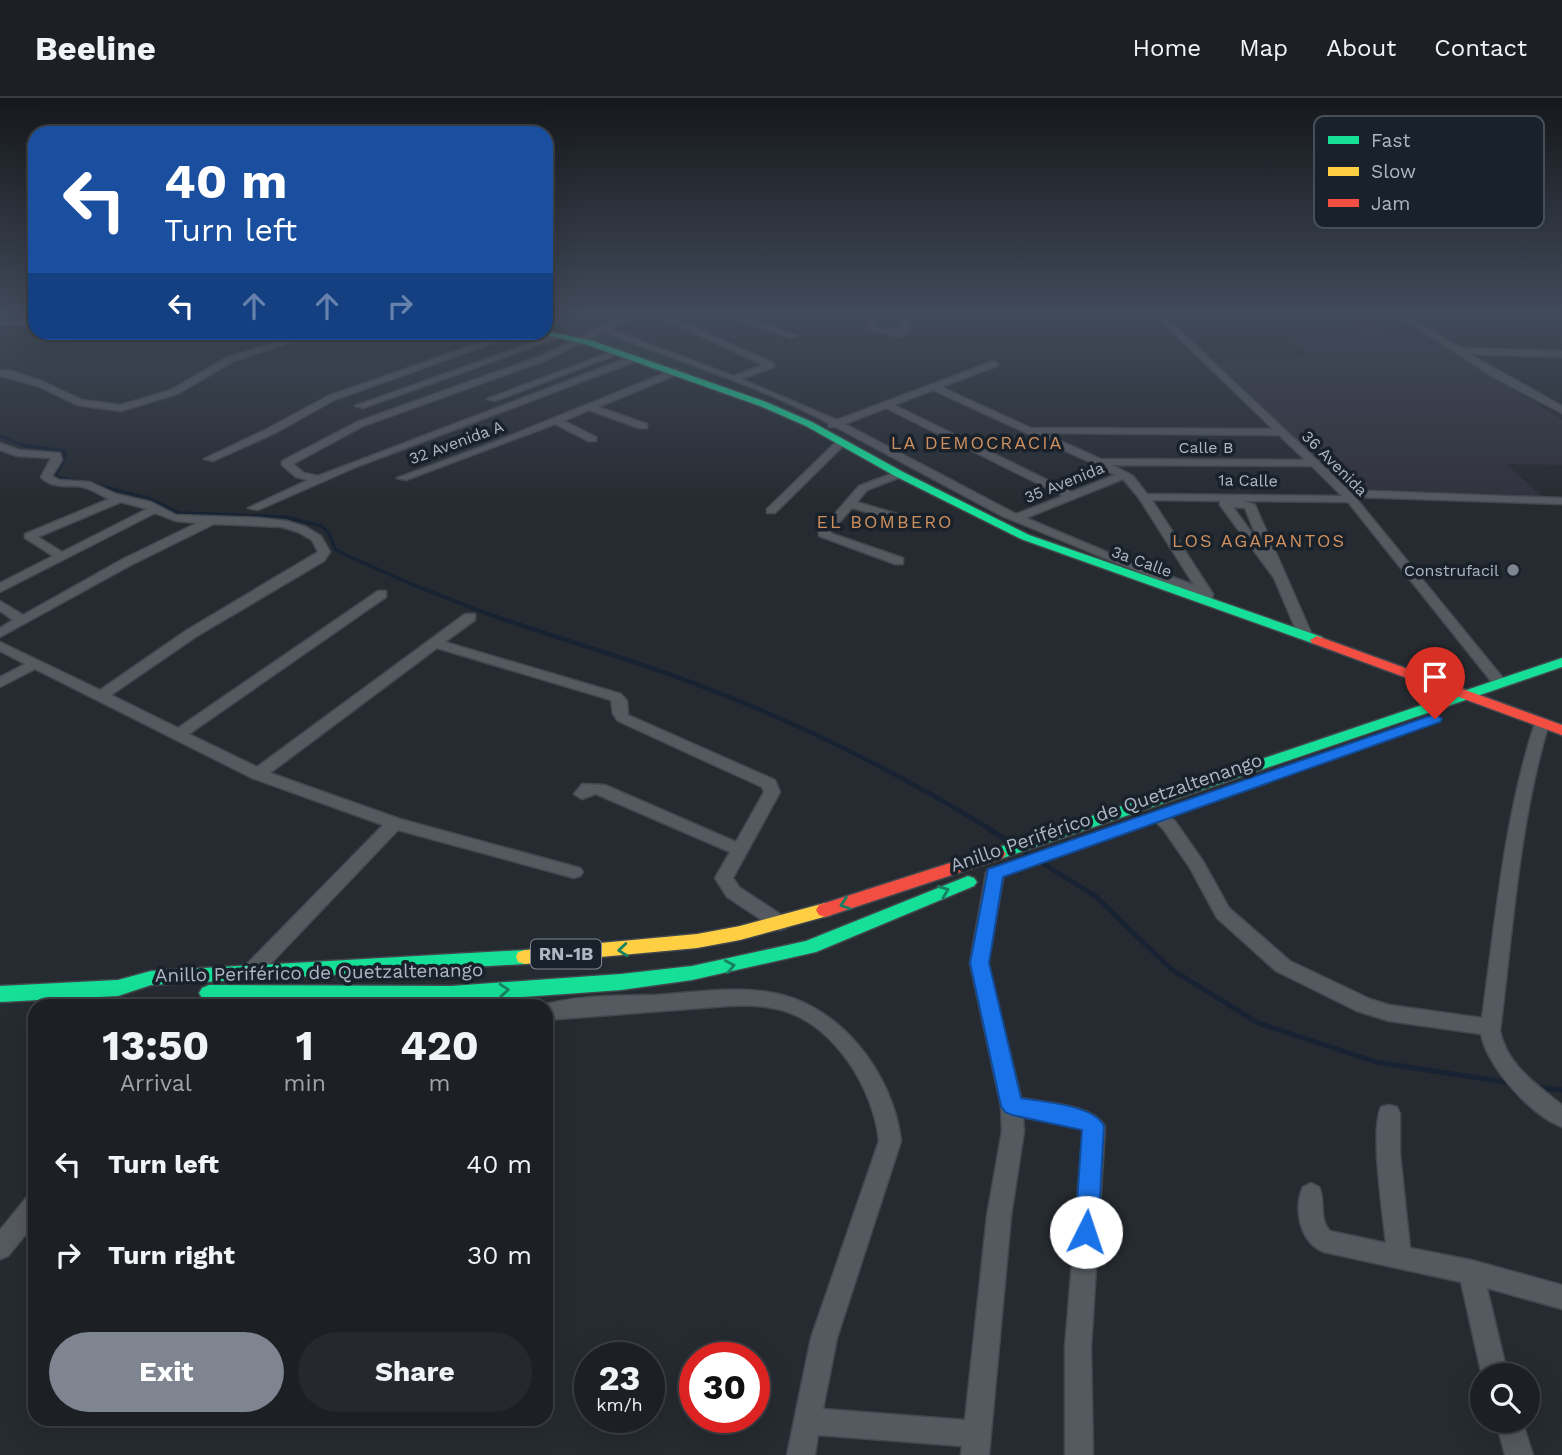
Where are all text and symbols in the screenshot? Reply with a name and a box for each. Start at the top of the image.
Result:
text: Beeline [35,29,156,68]
text: Home [1133,34,1201,62]
text: Map [1239,34,1288,62]
text: About [1326,34,1396,62]
text: Contact [1434,34,1527,62]
legend [1314,116,1544,228]
text: Fast [1371,129,1410,152]
text: 40 m [164,152,287,210]
icon: left [49,154,140,245]
text: Slow [1371,160,1416,183]
text: Jam [1371,192,1410,215]
text: Turn left [164,211,297,249]
icon: left [162,287,200,325]
icon: ahead [235,287,273,325]
icon: ahead [308,287,346,325]
icon: right [381,287,419,325]
street label: 32 Avenida A [406,416,506,468]
street label: 36 Avenida [1298,427,1371,500]
district label: LA DEMOCRACIA [891,432,1063,453]
street label: Calle B [1179,438,1233,457]
street label: 35 Avenida [1022,458,1107,507]
street label: 1a Calle [1218,470,1278,491]
district label: EL BOMBERO [816,511,954,532]
district label: LOS AGAPANTOS [1172,530,1346,551]
street label: 3a Calle [1109,542,1174,581]
place label: Construfacil [1404,561,1499,580]
marker: Construfacil [1505,562,1521,578]
pin [1405,647,1465,719]
icon: arrive [1416,658,1454,696]
street label: Anillo Periférico de Quetzaltenango [947,748,1265,877]
one-way arrow [937,886,949,900]
one-way arrow [839,896,852,910]
road number: RN-1B [531,940,601,968]
one-way arrow [617,942,628,957]
street label: Anillo Periférico de Quetzaltenango [155,958,483,987]
one-way arrow [724,959,736,974]
one-way arrow [498,983,509,998]
text: 13:50 [102,1021,209,1070]
text: 1 [296,1021,314,1070]
text: 420 [400,1021,479,1070]
text: Arrival [120,1070,192,1097]
text: min [284,1070,326,1097]
text: m [428,1070,450,1097]
icon: left [49,1145,87,1183]
text: Turn left [108,1149,219,1179]
text: 40 m [466,1149,532,1179]
position arrow [1049,1195,1123,1269]
icon: right [49,1236,87,1274]
text: Turn right [108,1240,235,1270]
text: 30 m [467,1240,532,1270]
button: Exit [49,1332,284,1412]
button: Share [298,1332,532,1412]
speed limit sign: 30 [679,1342,770,1433]
text: 23 [599,1357,640,1399]
map controls [1470,1363,1540,1433]
button: search [1470,1363,1540,1433]
text: km/h [596,1394,643,1415]

